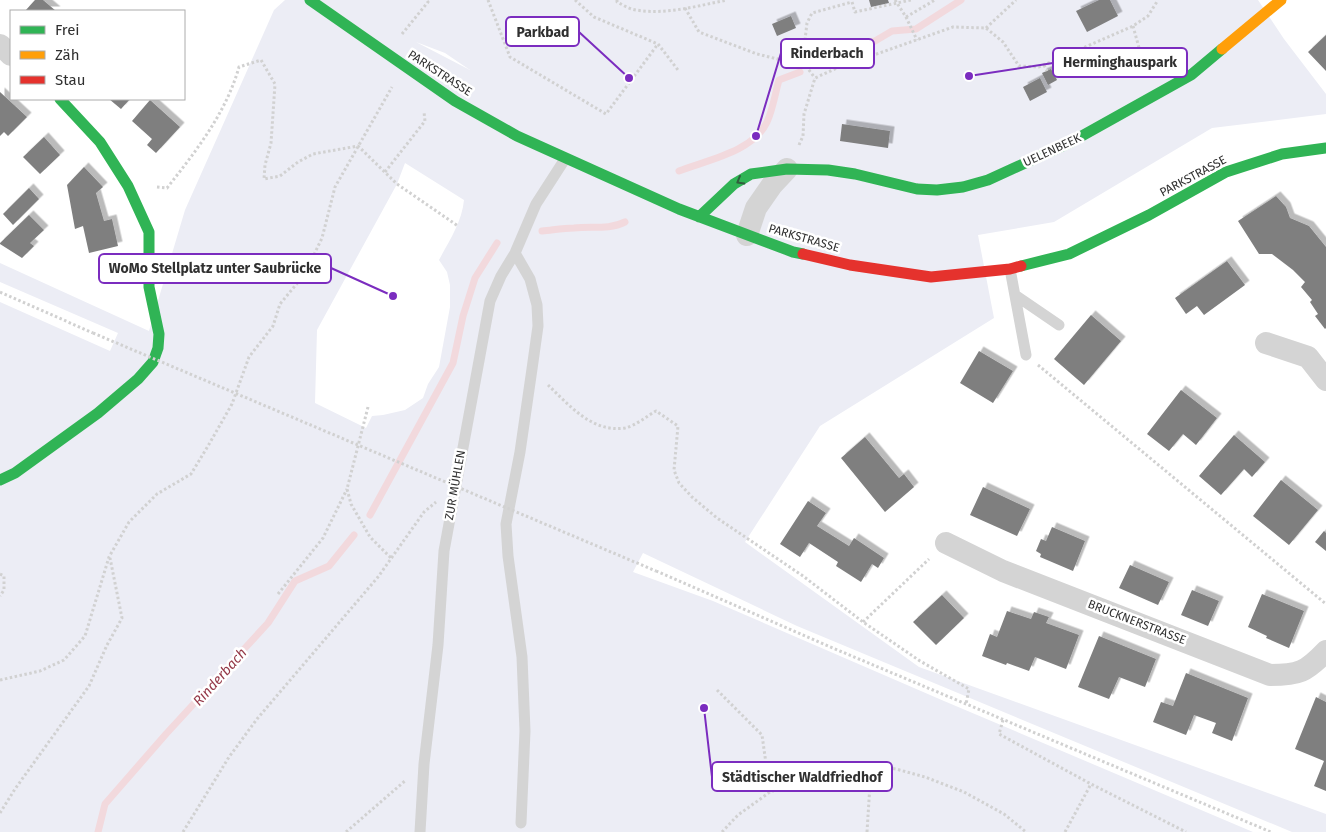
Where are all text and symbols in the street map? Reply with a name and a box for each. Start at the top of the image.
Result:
legend [10,10,185,100]
callout: Parkbad [506,17,579,46]
text: Frei [55,21,80,39]
text: Parkbad [517,24,569,41]
callout: Rinderbach [781,39,874,68]
text: Rinderbach [790,45,864,62]
text: Zäh [55,46,80,64]
street label: PARKSTRASSE [405,47,475,99]
callout: Herminghauspark [1053,48,1187,77]
text: Herminghauspark [1063,54,1177,71]
text: Stau [55,71,85,89]
street label: UELENBEEK [1021,130,1084,169]
street label: PARKSTRASSE [1157,153,1229,199]
one-way arrow [736,174,745,184]
street label: PARKSTRASSE [767,221,841,255]
callout: WoMo Stellplatz unter Saubrücke [99,254,331,283]
text: WoMo Stellplatz unter Saubrücke [109,260,321,277]
street label: ZUR MÜHLEN [440,449,468,521]
street label: BRUCKNERSTRASSE [1086,597,1188,647]
water label: Rinderbach [190,645,250,709]
callout: Städtischer Waldfriedhof [712,762,892,791]
text: Städtischer Waldfriedhof [722,769,884,786]

